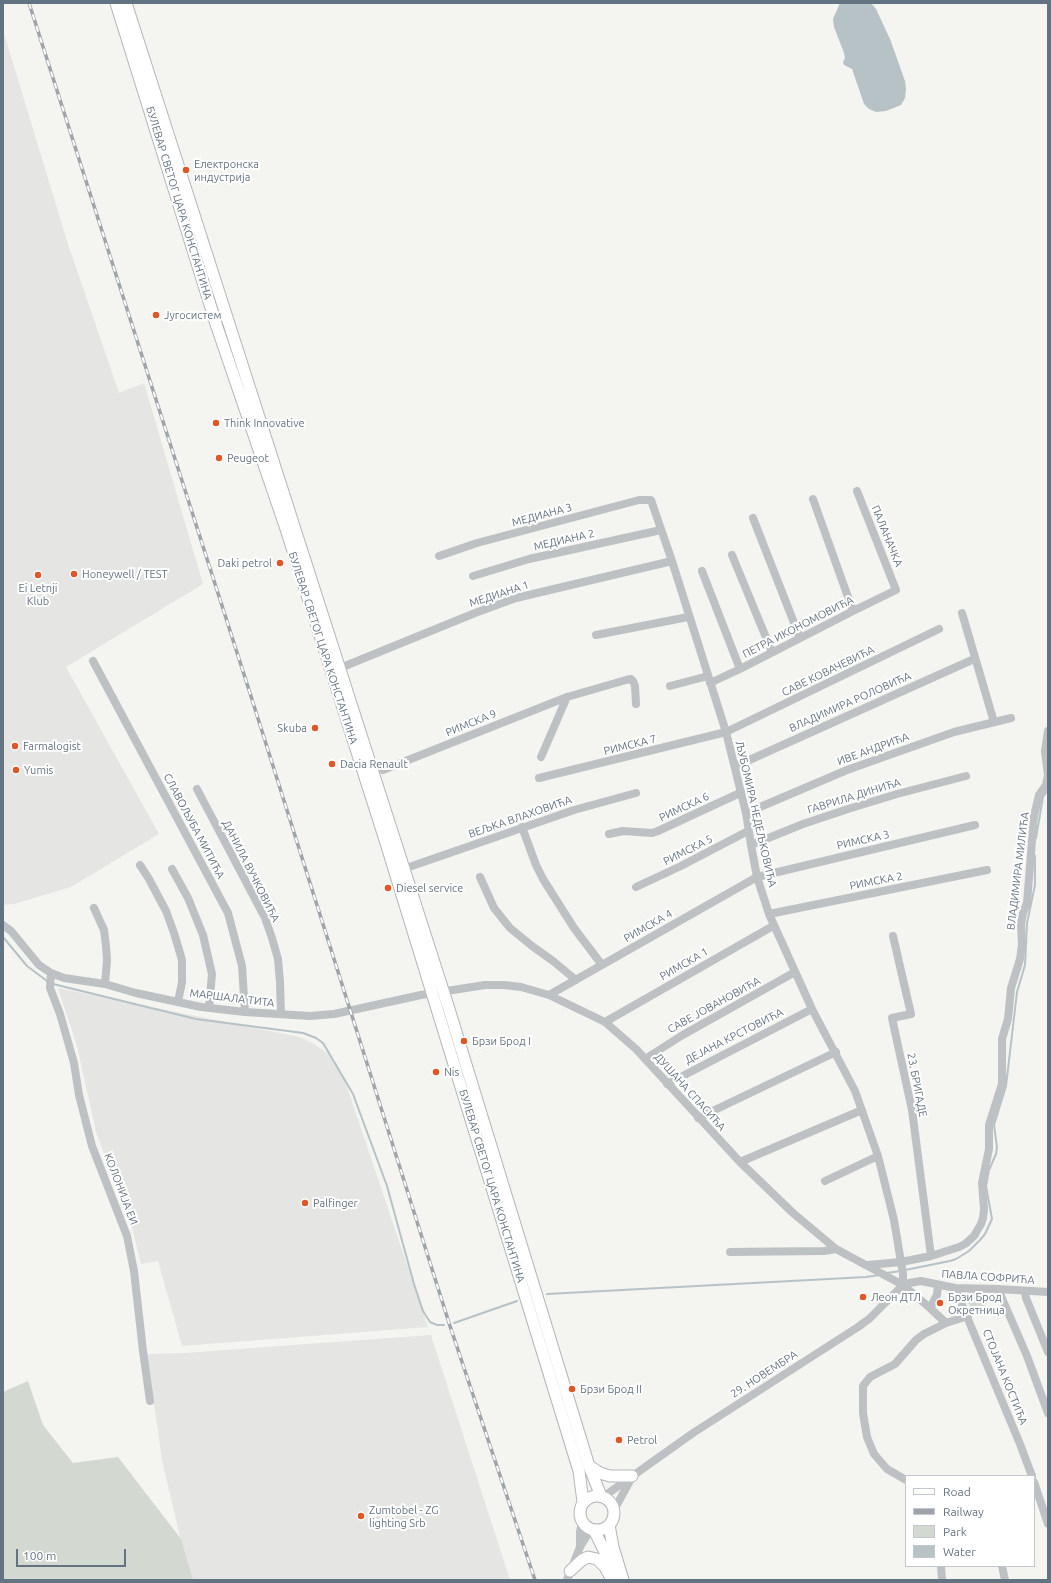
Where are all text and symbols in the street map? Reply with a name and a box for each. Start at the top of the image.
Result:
street label: БУЛЕВАР СВЕТОГ ЦАРА КОНСТАНТИНА [143,105,215,301]
place label: Електронска индустрија [194,157,259,183]
marker: Електронска индустрија [181,165,191,175]
place label: Југосистем [164,308,221,322]
marker: Југосистем [151,310,161,320]
place label: Think Innovative [224,416,305,430]
marker: Think Innovative [211,418,221,428]
place label: Peugeot [227,451,269,465]
marker: Peugeot [214,453,224,463]
street label: МЕДИАНА 3 [510,501,574,529]
street label: ПАЛАНАЧКА [869,503,905,569]
street label: МЕДИАНА 2 [532,527,596,553]
street label: БУЛЕВАР СВЕТОГ ЦАРА КОНСТАНТИНА [286,550,360,746]
place label: Daki petrol [218,556,272,570]
marker: Daki petrol [275,558,285,568]
place label: Honeywell / TEST [82,567,168,581]
marker: Honeywell / TEST [69,569,79,579]
marker: Ei Letnji Klub [33,570,43,580]
street label: МЕДИАНА 1 [468,578,530,610]
place label: Ei Letnji Klub [19,581,57,607]
street label: ПЕТРА ИКОНОМОВИЋА [740,593,856,661]
street label: САВЕ КОВАЧЕВИЋА [779,643,877,699]
street label: ВЛАДИМИРА РОЛОВИЋА [787,669,913,735]
street label: РИМСКА 9 [444,707,498,739]
place label: Skuba [277,721,307,735]
marker: Skuba [310,723,320,733]
street label: ИВЕ АНДРИЋА [835,730,911,768]
street label: РИМСКА 7 [602,732,658,758]
place label: Farmalogist [23,739,81,753]
street label: ЉУБОМИРА НЕДЕЉКОВИЋА [733,740,779,888]
marker: Farmalogist [10,741,20,751]
place label: Dacia Renault [340,757,408,771]
marker: Dacia Renault [327,759,337,769]
place label: Yumis [24,763,53,777]
marker: Yumis [11,765,21,775]
street label: СЛАВОЉУБА МИТИЋА [161,771,227,881]
street label: ГАВРИЛА ДИНИЋА [806,776,902,816]
street label: РИМСКА 6 [657,790,711,824]
street label: ВЕЉКА ВЛАХОВИЋА [467,793,573,841]
street label: ВЛАДИМИРА МИЛИЋА [1004,811,1032,931]
street label: ДАНИЛА ВУЧКОВИЋА [220,818,282,924]
street label: РИМСКА 3 [835,828,891,852]
street label: РИМСКА 5 [661,832,715,868]
street label: РИМСКА 2 [848,869,904,893]
place label: Diesel service [396,881,463,895]
marker: Diesel service [383,883,393,893]
street label: РИМСКА 4 [621,907,675,945]
street label: РИМСКА 1 [657,945,711,983]
street label: САВЕ ЈОВАНОВИЋА [665,974,763,1036]
street label: МАРШАЛА ТИТА [189,986,275,1010]
street label: ДЕЈАНА КРСТОВИЋА [683,1005,785,1067]
place label: Брзи Брод I [472,1034,531,1048]
marker: Брзи Брод I [459,1036,469,1046]
street label: ДУШАНА СПАСИЋА [652,1050,728,1134]
street label: 23. БРИГАДЕ [904,1052,930,1118]
place label: Nis [444,1065,459,1079]
marker: Nis [431,1067,441,1077]
street label: БУЛЕВАР СВЕТОГ ЦАРА КОНСТАНТИНА [456,1088,528,1284]
street label: КОЛОНИЈА ЕИ [101,1151,141,1227]
place label: Palfinger [313,1196,358,1210]
marker: Palfinger [300,1198,310,1208]
street label: ПАВЛА СОФРИЋА [941,1267,1035,1287]
place label: Леон ДТЛ [871,1290,921,1304]
place label: Брзи Брод Окретница [948,1290,1005,1316]
marker: Леон ДТЛ [858,1292,868,1302]
marker: Брзи Брод Окретница [935,1298,945,1308]
street label: СТОЈАНА КОСТИЋА [980,1327,1030,1427]
street label: 29. НОВЕМБРА [728,1348,800,1400]
place label: Брзи Брод II [580,1382,642,1396]
marker: Брзи Брод II [567,1384,577,1394]
place label: Petrol [627,1433,657,1447]
marker: Petrol [614,1435,624,1445]
legend [905,1475,1035,1567]
text: Road [943,1485,971,1498]
place label: Zumtobel - ZG lighting Srb [369,1503,439,1529]
text: Railway [943,1505,984,1518]
marker: Zumtobel - ZG lighting Srb [356,1511,366,1521]
text: Park [943,1525,967,1538]
scale bar [18,1541,128,1567]
text: Water [943,1545,976,1558]
text: 100 m [23,1549,56,1562]

